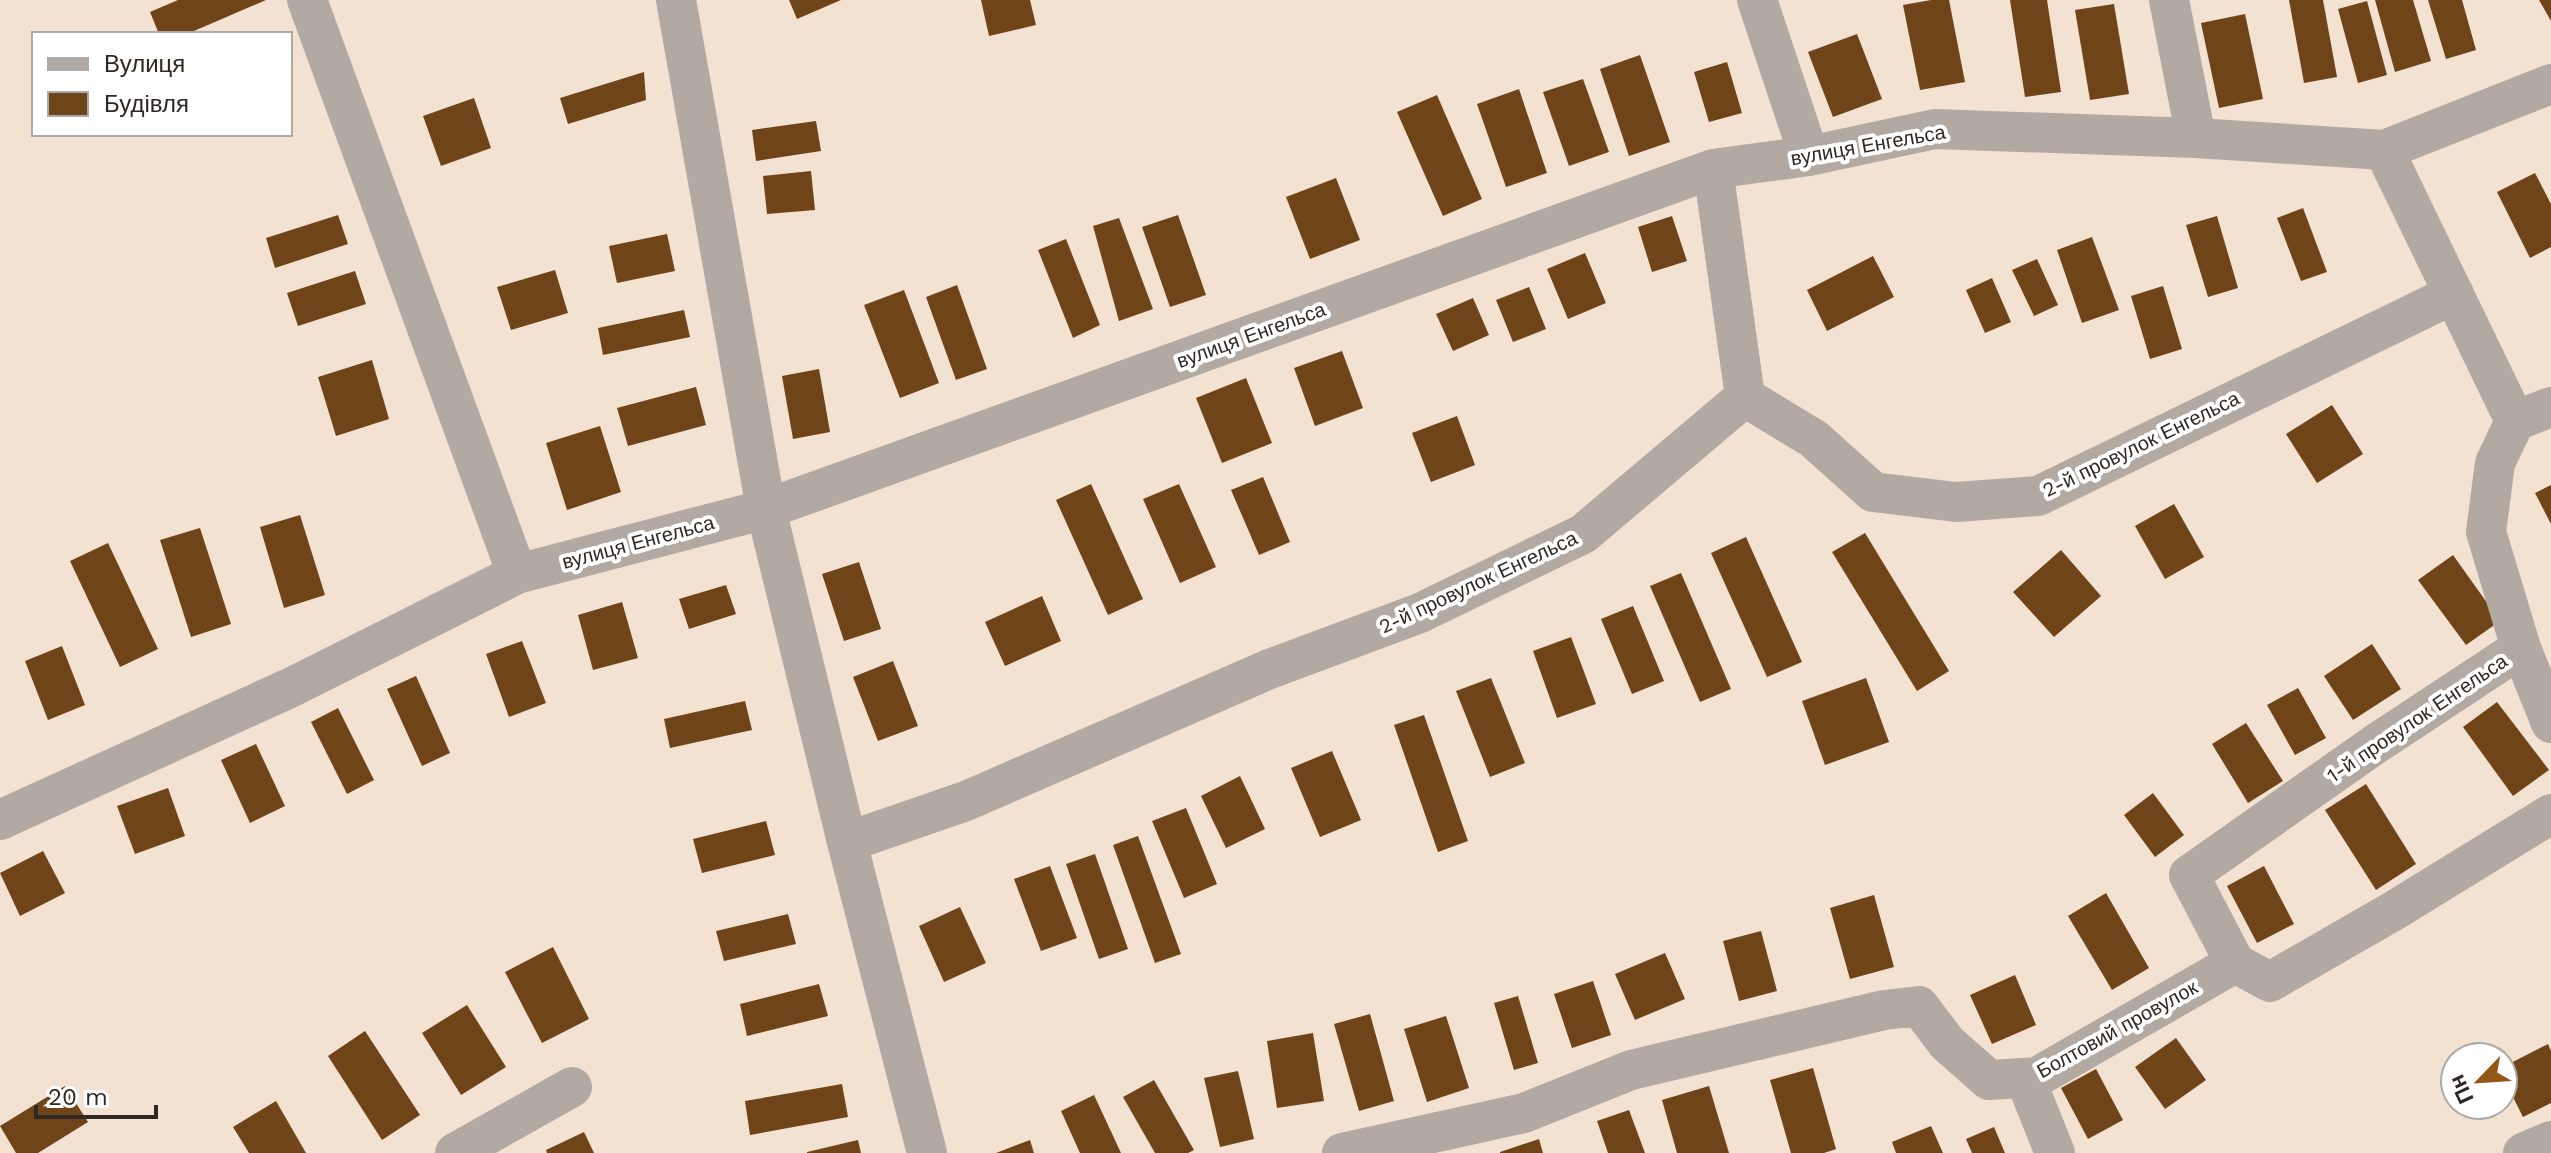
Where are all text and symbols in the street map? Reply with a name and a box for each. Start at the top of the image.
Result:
legend [32,32,292,136]
text: Вулиця [104,50,185,78]
text: Будівля [104,90,189,118]
street label: вулиця Енгельса [1789,119,1948,170]
street label: вулиця Енгельса [1173,297,1330,373]
street label: 2-й провулок Енгельса [2039,386,2244,502]
street label: вулиця Енгельса [559,510,718,574]
street label: 2-й провулок Енгельса [1375,525,1582,638]
street label: 1-й провулок Енгельса [2322,648,2512,787]
street label: Болтовий провулок [2033,975,2202,1083]
north arrow [2439,1041,2519,1121]
scale bar [36,1069,156,1119]
text: Пн [2444,1071,2479,1108]
text: 20 m [48,1083,108,1111]

